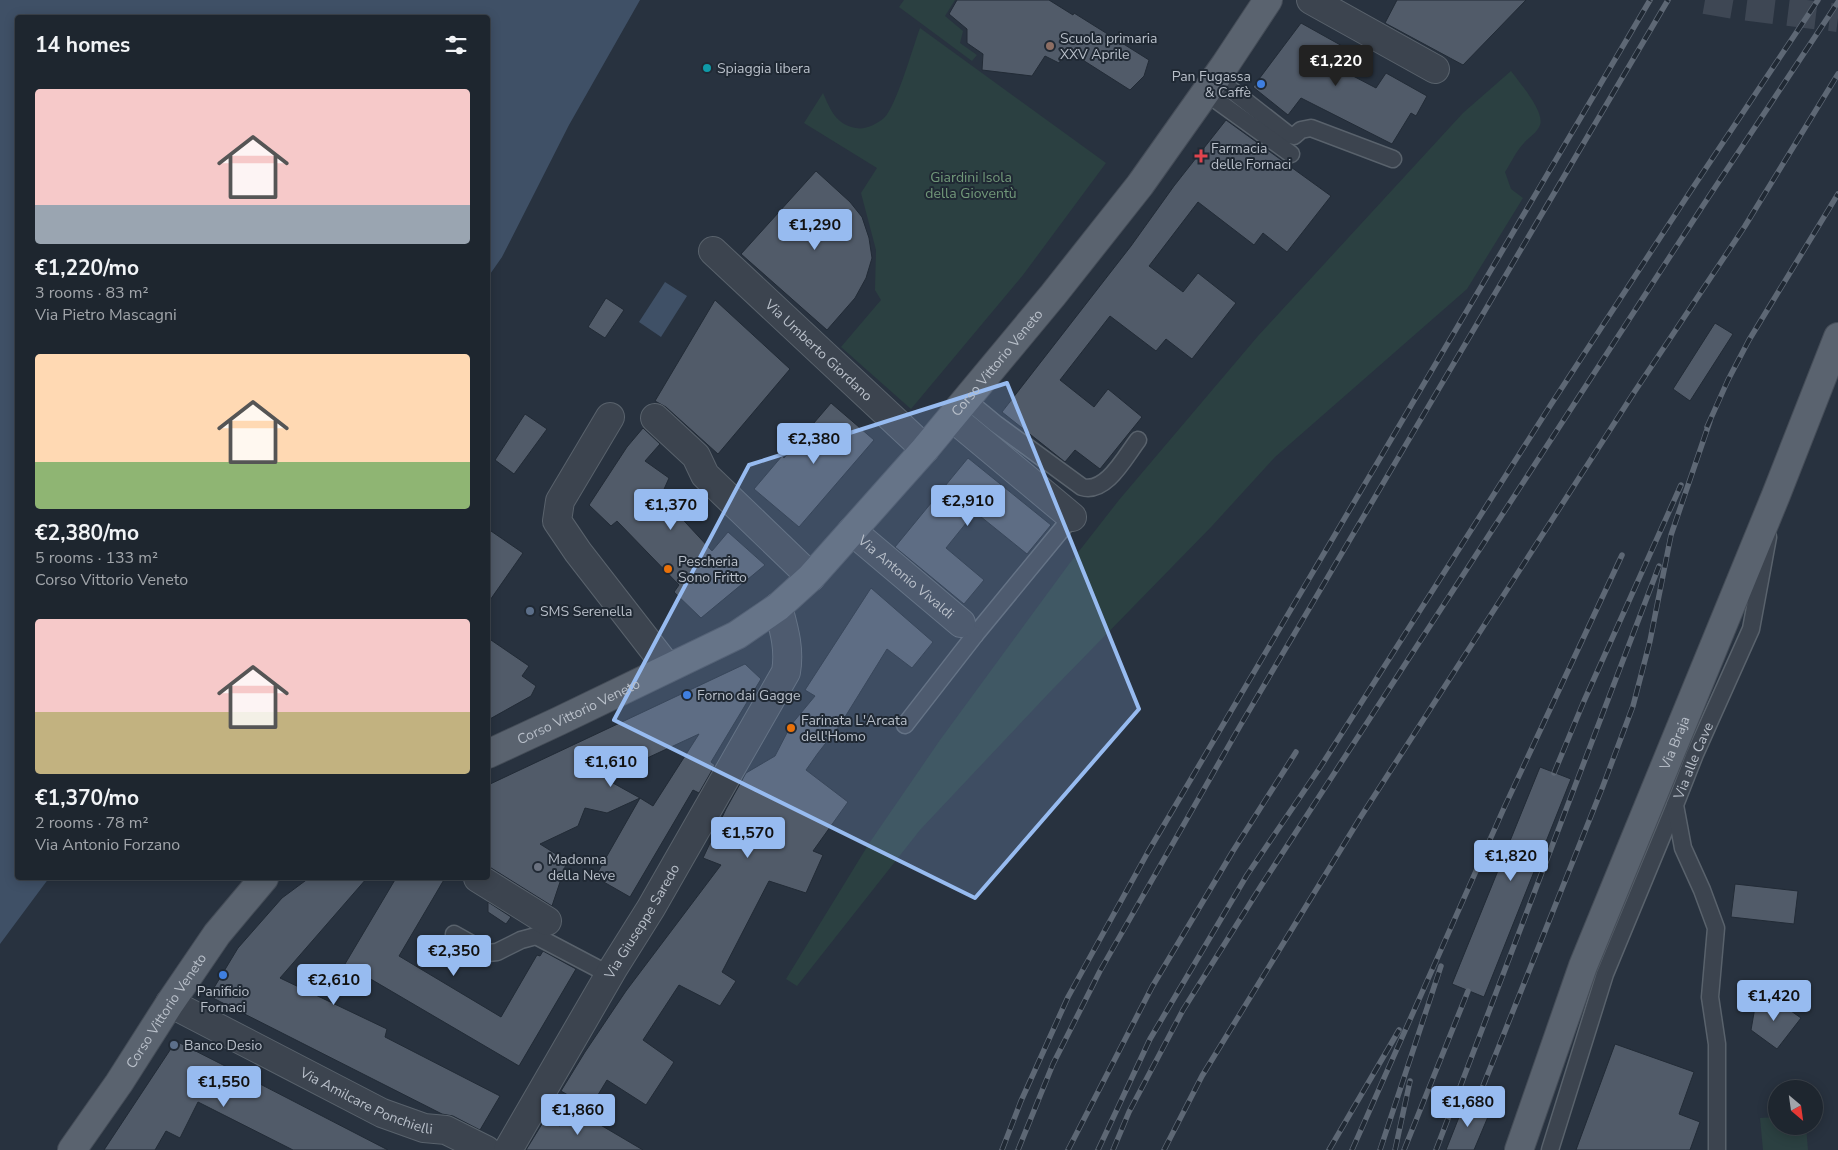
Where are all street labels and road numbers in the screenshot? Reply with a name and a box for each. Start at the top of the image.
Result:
street label: Via Umberto Giordano [760,295,877,406]
street label: Corso Vittorio Veneto [947,305,1048,421]
street label: Via Antonio Vivaldi [853,530,958,623]
street label: Corso Vittorio Veneto [514,674,643,749]
street label: Via Braja [1655,713,1694,774]
street label: Via alle Cave [1669,719,1718,803]
street label: Via Giuseppe Saredo [600,860,684,983]
street label: Corso Vittorio Veneto [122,950,211,1072]
street label: Via Amilcare Ponchielli [296,1063,434,1139]

